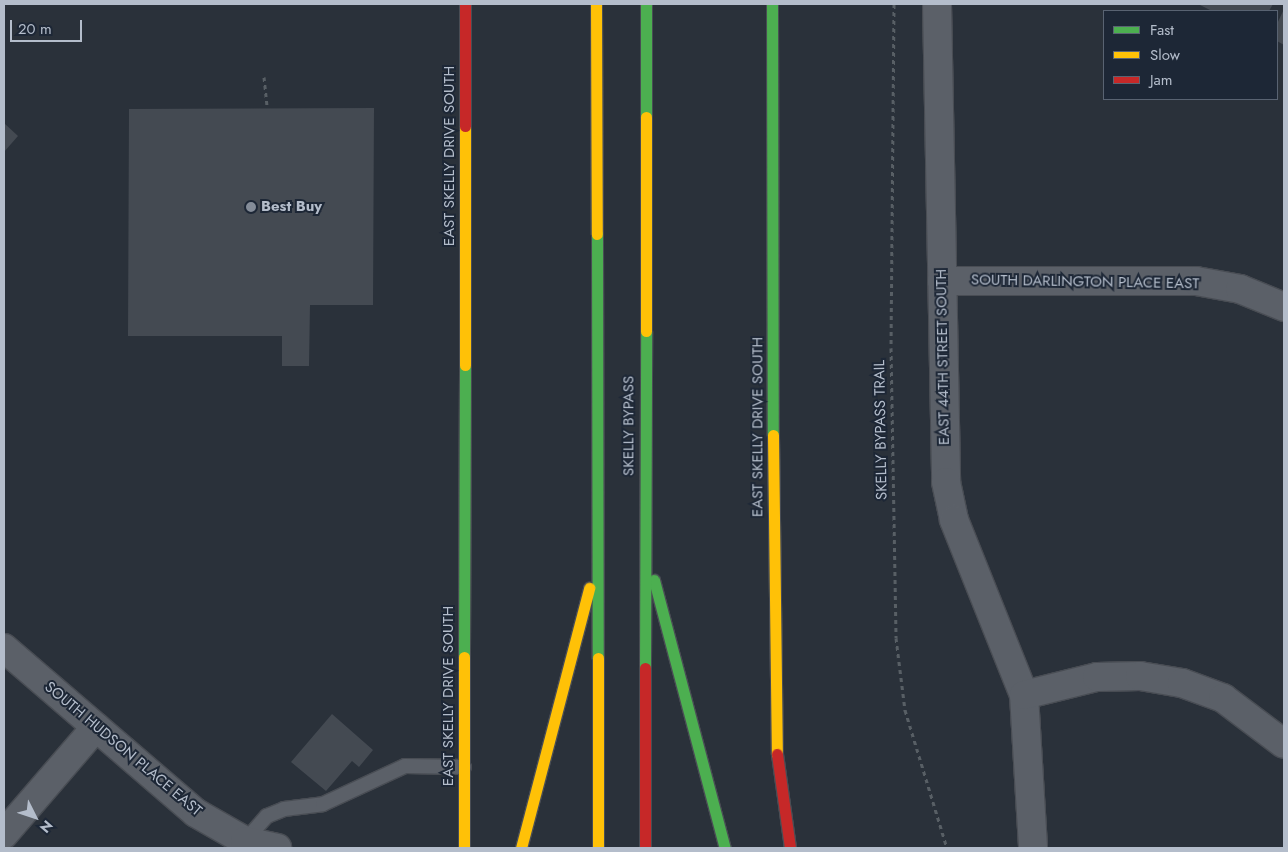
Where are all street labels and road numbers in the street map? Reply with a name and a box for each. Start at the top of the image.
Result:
street label: EAST SKELLY DRIVE SOUTH [441,66,459,246]
street label: EAST 44TH STREET SOUTH [932,269,954,445]
street label: SOUTH DARLINGTON PLACE EAST [971,271,1199,293]
street label: EAST SKELLY DRIVE SOUTH [749,337,767,517]
street label: SKELLY BYPASS TRAIL [871,360,891,500]
street label: SKELLY BYPASS [620,376,638,476]
street label: EAST SKELLY DRIVE SOUTH [440,606,458,786]
street label: SOUTH HUDSON PLACE EAST [41,678,205,820]

